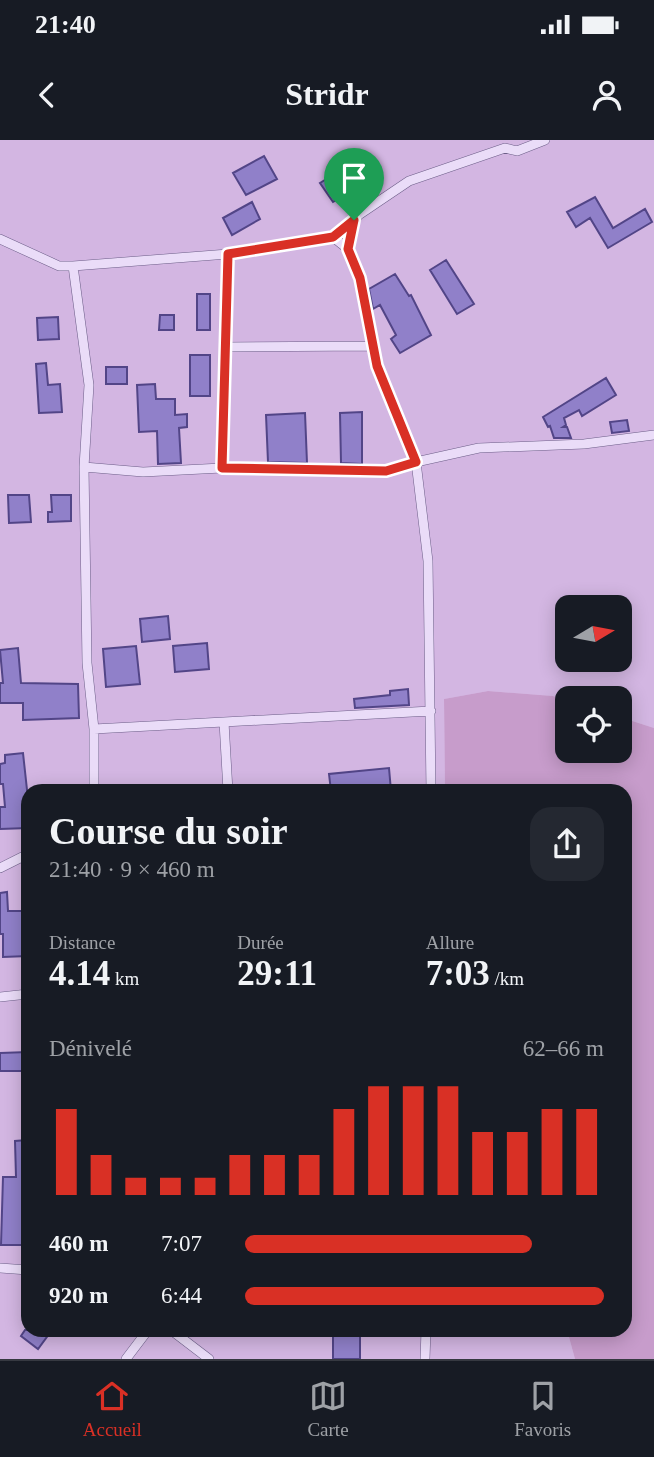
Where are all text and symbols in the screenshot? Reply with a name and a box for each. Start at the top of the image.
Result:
text: 21:40 [35,10,96,39]
icon: back [28,76,66,114]
text: Stridr [285,76,369,112]
icon: person [588,76,626,114]
pin [324,148,384,220]
icon: arrive [335,159,373,197]
north arrow [555,595,632,672]
map controls [555,595,632,763]
button: locate [555,686,632,763]
button: share [530,807,604,881]
text: Course du soir [49,810,288,852]
text: 21:40 · 9 × 460 m [49,857,215,882]
text: Distance [49,932,115,953]
text: Durée [237,932,284,953]
text: Allure [426,932,474,953]
text: 4.14 [49,954,110,993]
text: 29:11 [237,954,317,993]
text: 7:03 [426,954,490,993]
text: km [110,968,139,989]
text: /km [490,968,524,989]
text: Dénivelé [49,1036,132,1061]
text: 62–66 m [523,1036,604,1061]
text: 460 m [49,1231,108,1256]
text: 7:07 [161,1231,202,1256]
text: 920 m [49,1283,108,1308]
text: 6:44 [161,1283,202,1308]
tab: Accueil [83,1377,142,1441]
tab: Carte [307,1377,349,1441]
tab: Favoris [514,1377,571,1441]

